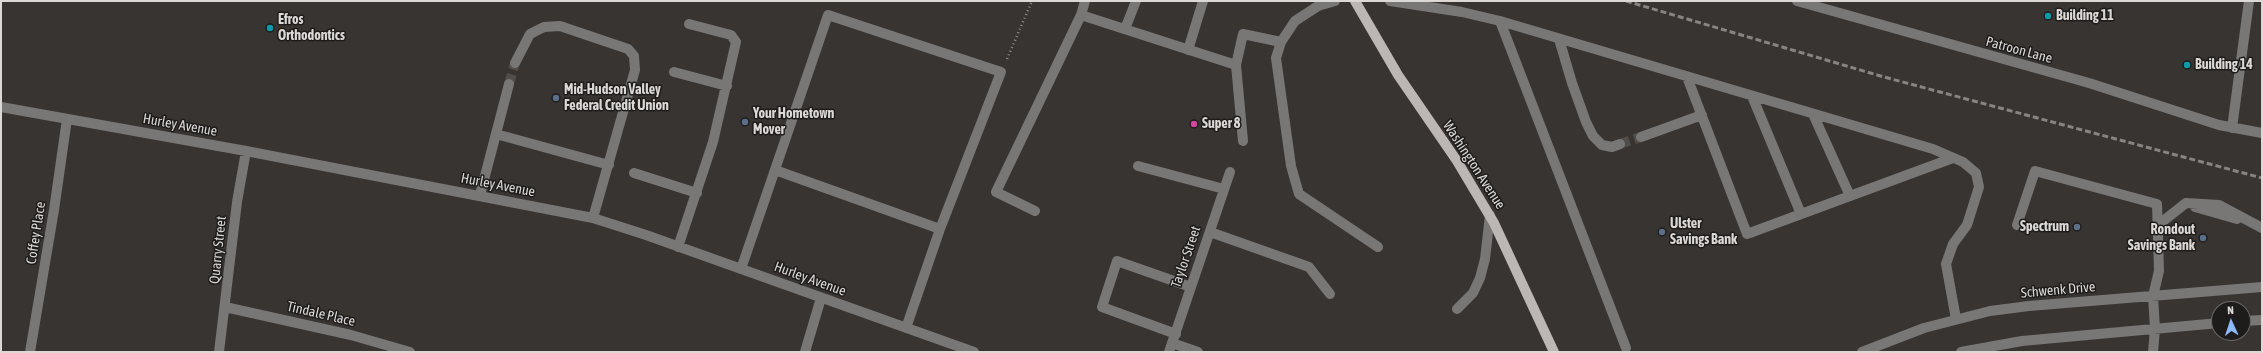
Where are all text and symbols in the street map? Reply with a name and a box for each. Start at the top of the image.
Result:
place label: Building 11 [2056,8,2114,24]
marker: Building 11 [2043,11,2053,21]
place label: Efros Orthodontics [278,12,345,44]
marker: Efros Orthodontics [265,23,275,33]
street label: Patroon Lane [1984,33,2054,67]
place label: Building 14 [2195,57,2253,73]
marker: Building 14 [2182,60,2192,70]
place label: Mid-Hudson Valley Federal Credit Union [564,82,669,114]
marker: Mid-Hudson Valley Federal Credit Union [551,93,561,103]
place label: Your Hometown Mover [753,106,834,138]
street label: Hurley Avenue [141,110,219,140]
place label: Super 8 [1202,116,1240,132]
marker: Your Hometown Mover [740,117,750,127]
street label: Washington Avenue [1439,118,1509,212]
marker: Super 8 [1189,119,1199,129]
street label: Hurley Avenue [459,170,537,200]
street label: Coffey Place [23,201,49,265]
street label: Quarry Street [206,215,230,285]
place label: Ulster Savings Bank [1670,216,1737,248]
place label: Spectrum [2020,219,2069,235]
marker: Spectrum [2072,222,2082,232]
place label: Rondout Savings Bank [2128,222,2195,254]
street label: Taylor Street [1168,224,1204,290]
marker: Ulster Savings Bank [1657,227,1667,237]
marker: Rondout Savings Bank [2198,233,2208,243]
street label: Hurley Avenue [772,258,848,300]
street label: Schwenk Drive [2020,278,2096,302]
street label: Tindale Place [285,298,357,330]
north arrow [2211,301,2251,341]
text: N [2227,304,2234,316]

